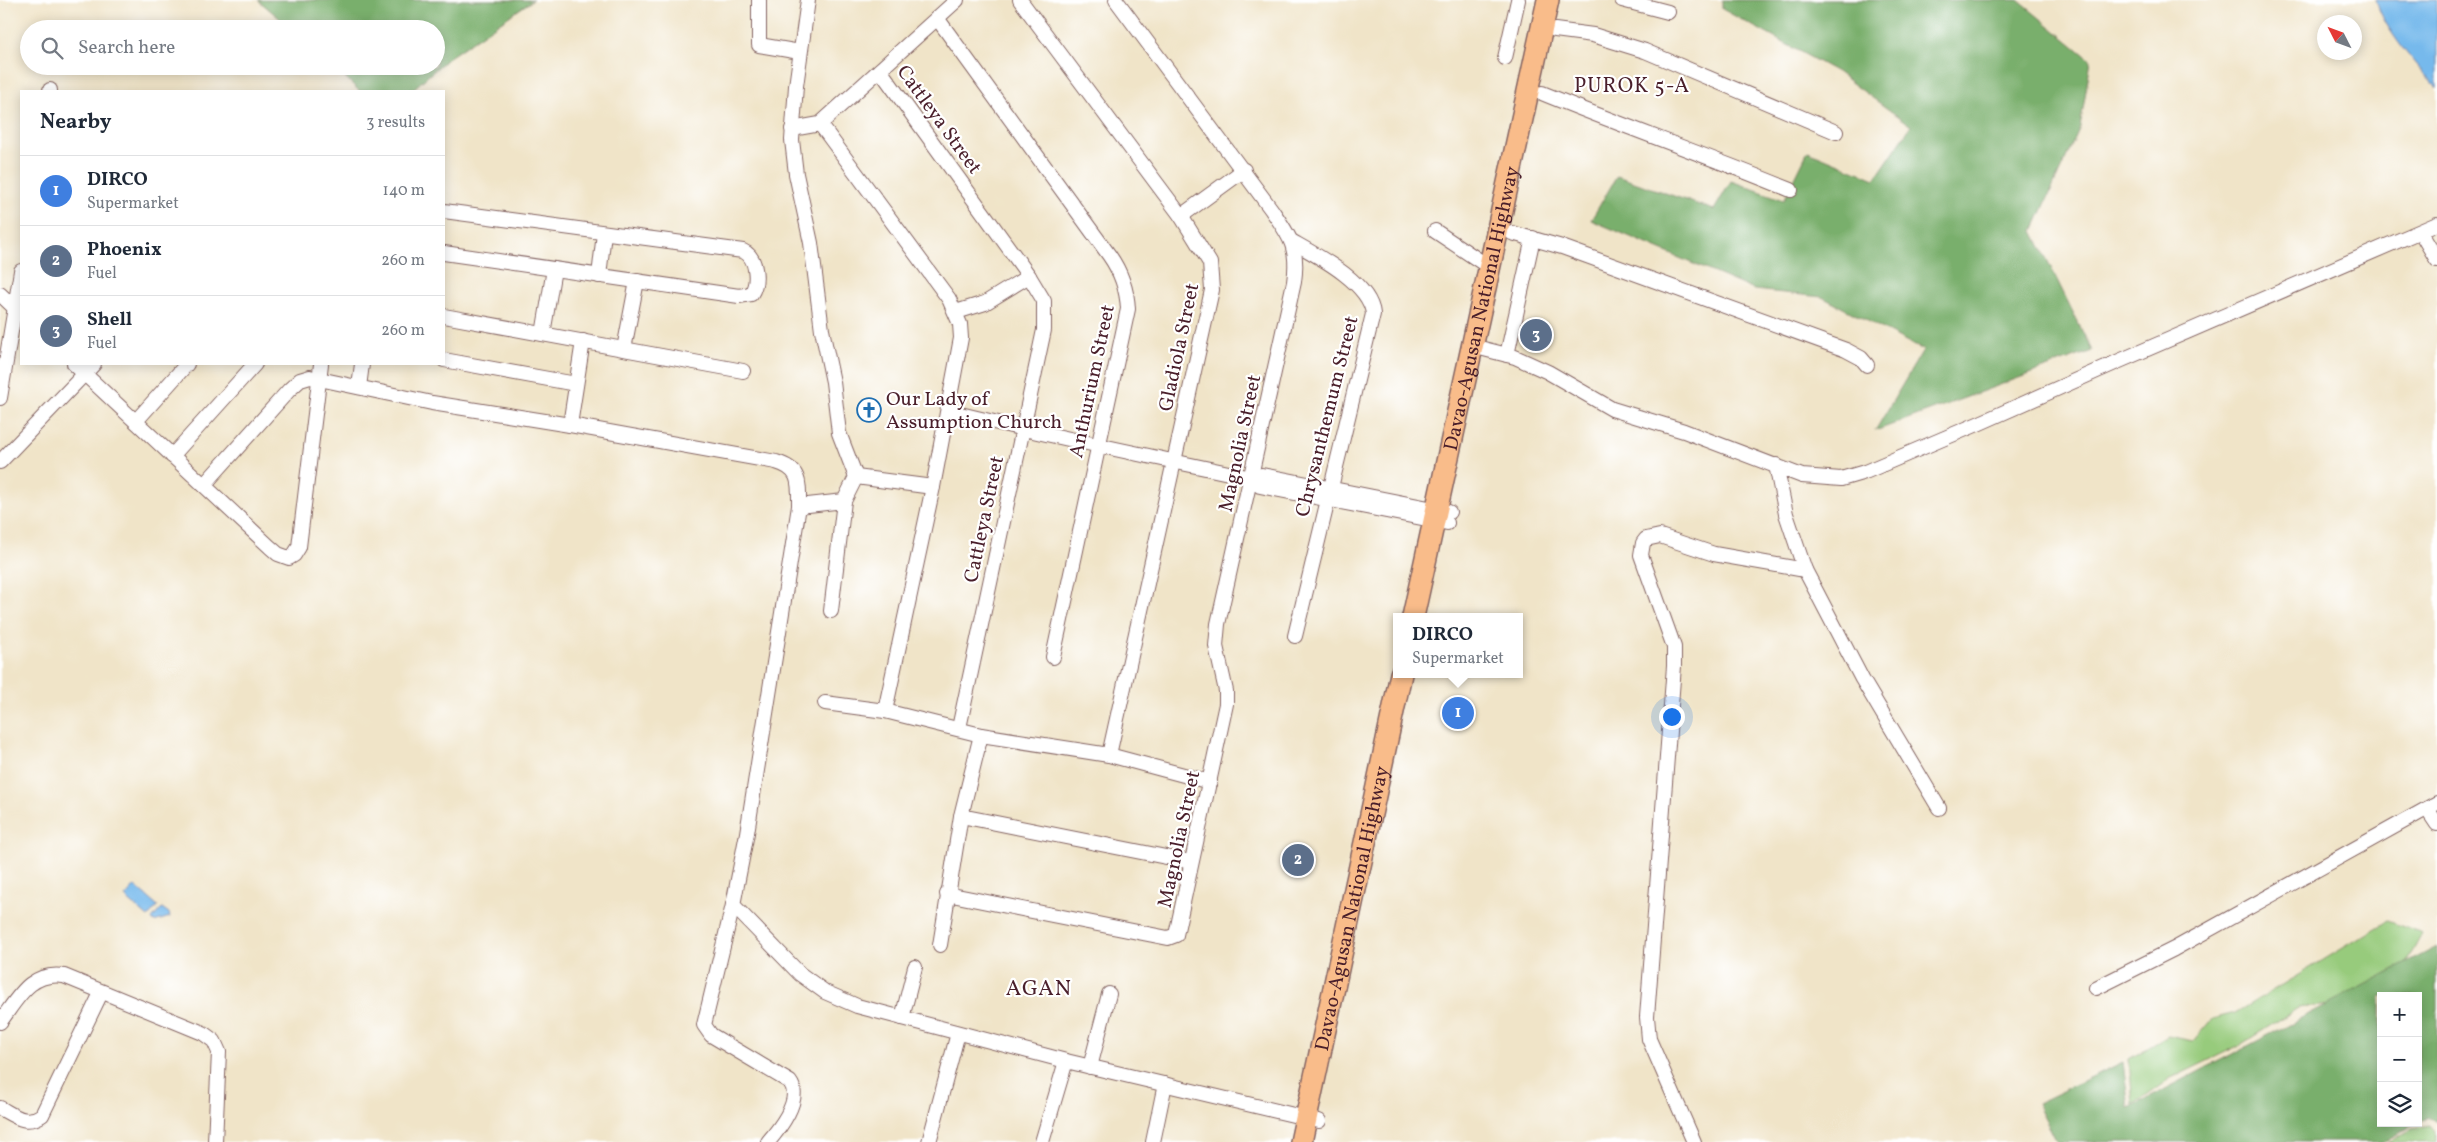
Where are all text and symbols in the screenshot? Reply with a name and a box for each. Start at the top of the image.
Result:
north arrow [2317,15,2362,60]
search box [20,20,445,75]
icon: search [38,34,66,62]
text: Search here [78,35,175,61]
street label: Cattleya Street [889,60,988,181]
district label: PUROK 5-A [1574,72,1690,101]
text: Nearby [40,108,111,137]
text: 3 results [366,112,425,134]
street label: Davao-Agusan National Highway [1438,164,1527,454]
text: DIRCO [87,167,148,193]
text: 1 [53,180,59,202]
text: 140 m [383,180,425,202]
text: Supermarket [87,193,179,215]
text: Phoenix [87,237,162,263]
text: 2 [52,250,60,272]
text: 260 m [381,250,425,272]
text: Fuel [87,263,117,285]
street label: Gladiola Street [1153,281,1207,414]
street label: Anthurium Street [1063,302,1123,461]
text: Shell [87,307,132,333]
street label: Chrysanthemum Street [1289,313,1366,520]
pin: 3 [1520,316,1552,354]
text: 3 [52,320,60,342]
text: 260 m [381,320,425,342]
text: Fuel [87,333,117,355]
street label: Magnolia Street [1213,372,1269,515]
place label: Our Lady of Assumption Church [886,386,1062,437]
church icon: Our Lady of Assumption Church [856,397,882,423]
street label: Cattleya Street [958,453,1012,585]
popup [1393,613,1523,678]
text: DIRCO [1412,622,1473,648]
text: Supermarket [1412,648,1504,670]
pin: 1 [1442,694,1474,732]
your location [1659,704,1685,730]
street label: Davao-Agusan National Highway [1309,763,1397,1054]
street label: Magnolia Street [1152,768,1208,911]
pin: 2 [1282,841,1314,879]
district label: AGAN [1006,974,1072,1005]
map controls [2377,992,2422,1127]
button: + [2377,992,2422,1037]
button: − [2377,1037,2422,1082]
button: layers [2377,1082,2422,1127]

